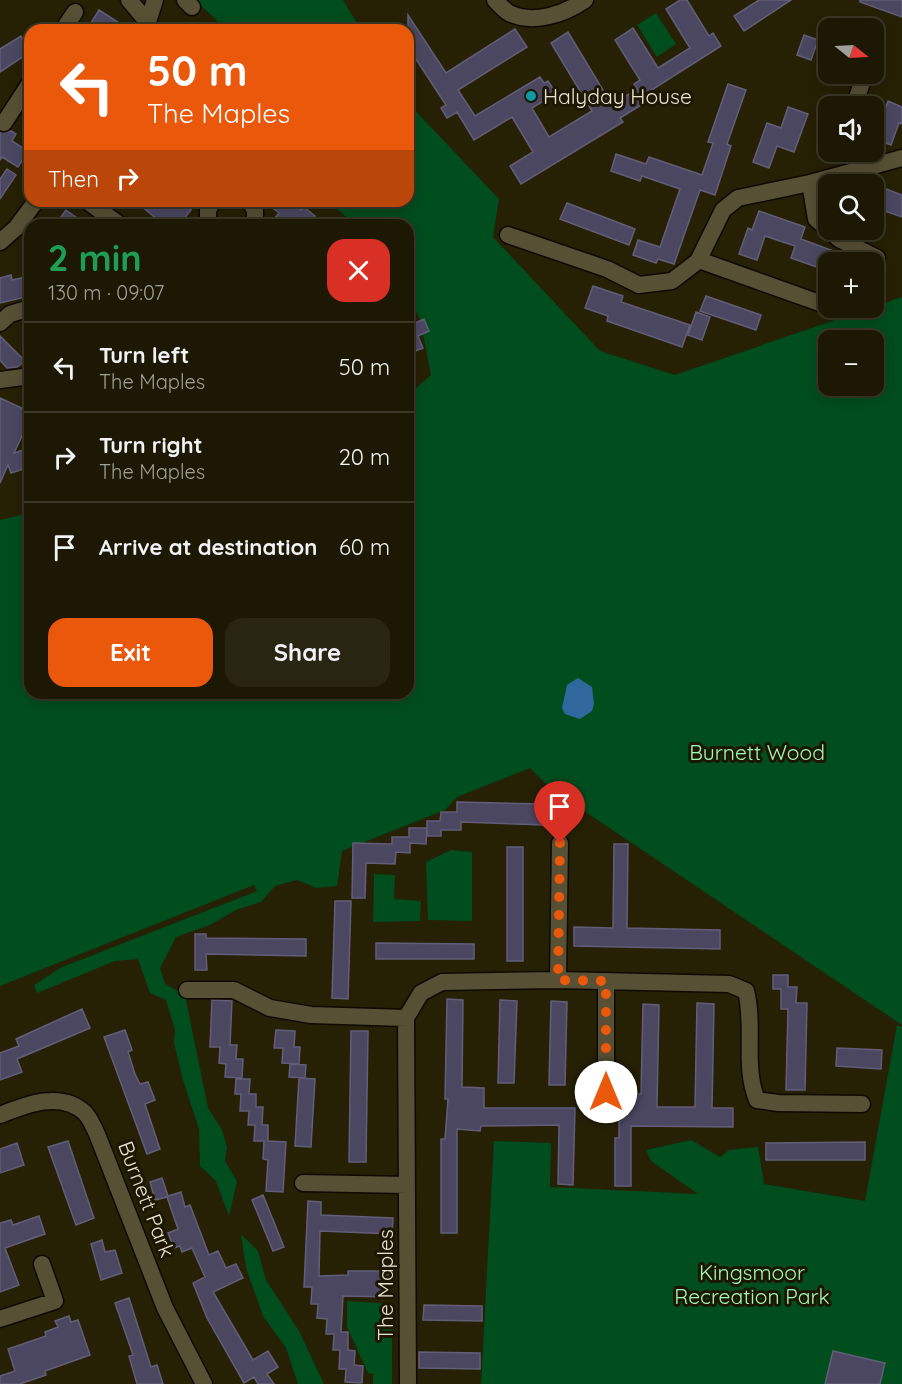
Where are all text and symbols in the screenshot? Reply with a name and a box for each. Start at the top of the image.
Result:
north arrow [818,18,884,84]
map controls [818,18,884,396]
text: 50 m [147,44,247,97]
icon: left [48,48,126,126]
place label: Halyday House [543,83,692,109]
marker: Halyday House [524,89,538,103]
text: The Maples [147,96,290,130]
button: sound [818,96,884,162]
icon: right [111,162,144,195]
text: Then [48,165,99,193]
button: search [818,174,884,240]
text: 2 min [48,235,142,280]
button: close [327,239,390,302]
button: + [818,252,884,318]
text: 130 m · 09:07 [48,280,164,305]
button: − [818,330,884,396]
text: Turn left [99,341,189,369]
icon: left [48,351,81,384]
text: 50 m [339,353,390,381]
text: The Maples [99,369,205,394]
text: Turn right [99,431,203,459]
icon: right [48,441,81,474]
text: 20 m [339,443,390,471]
text: The Maples [99,459,205,484]
icon: arrive [48,531,81,564]
text: Arrive at destination [99,533,317,561]
text: 60 m [339,533,390,561]
button: Exit [48,618,213,687]
button: Share [225,618,390,687]
park label: Burnett Wood [689,739,825,765]
pin [534,781,585,843]
icon: arrive [543,790,576,823]
position arrow [574,1060,638,1124]
street label: Burnett Park [113,1137,181,1261]
street label: The Maples [372,1229,398,1341]
park label: Kingsmoor Recreation Park [674,1259,830,1309]

